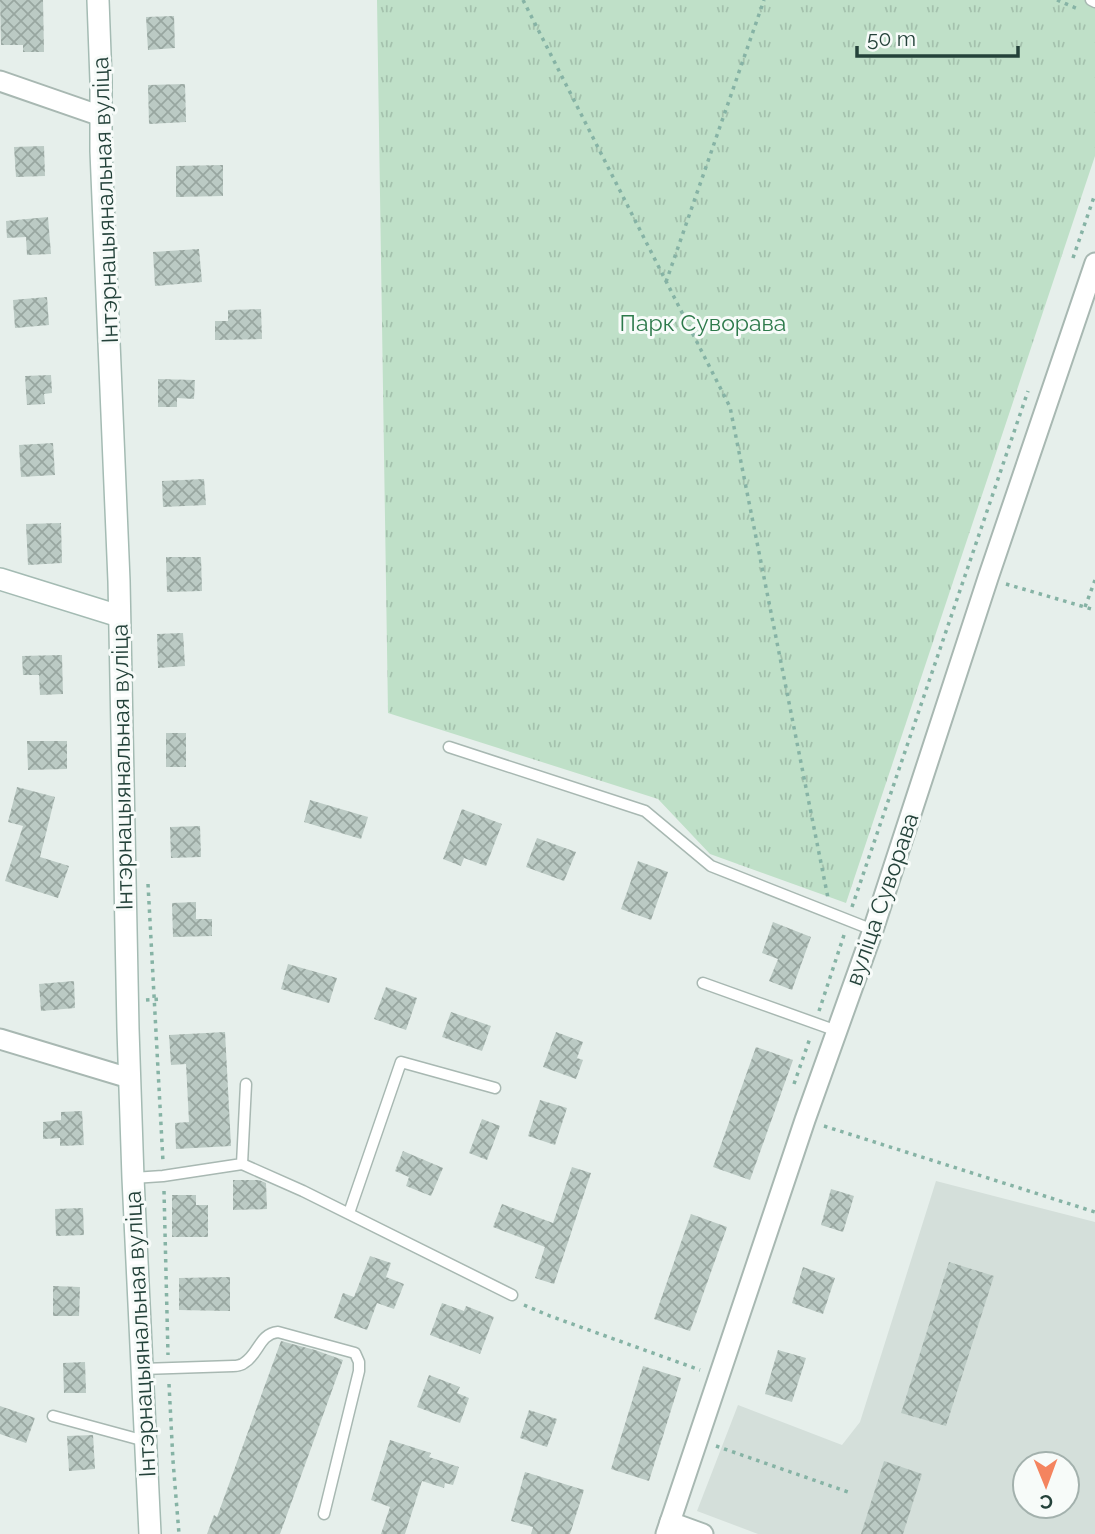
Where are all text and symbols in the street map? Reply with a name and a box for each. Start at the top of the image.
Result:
scale bar [857,14,1018,58]
text: 50 m [867,26,916,51]
street label: Інтэрнацыянальная вуліца [86,56,123,344]
park label: Парк Суворава [620,309,786,336]
street label: Інтэрнацыянальная вуліца [106,624,137,911]
street label: вуліца Суворава [839,809,924,989]
street label: Інтэрнацыянальная вуліца [119,1190,160,1478]
north arrow [1011,1450,1081,1520]
text: С [1040,1491,1053,1513]

